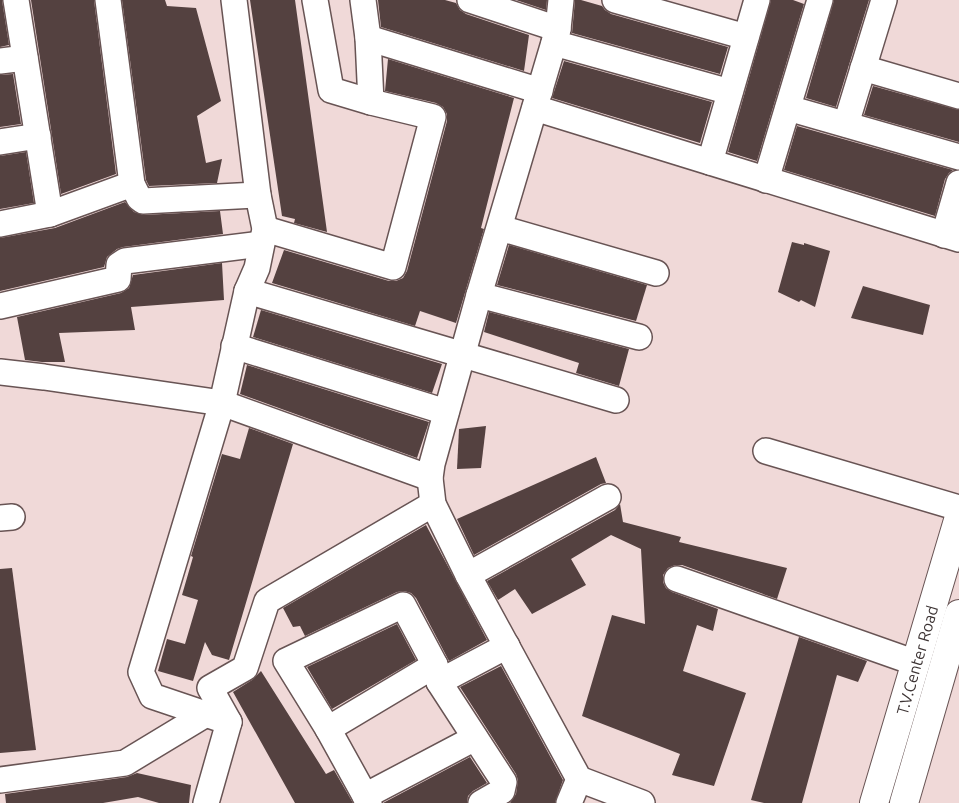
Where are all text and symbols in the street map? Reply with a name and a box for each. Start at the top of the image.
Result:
street label: T.V.Center Road [893,603,941,717]

